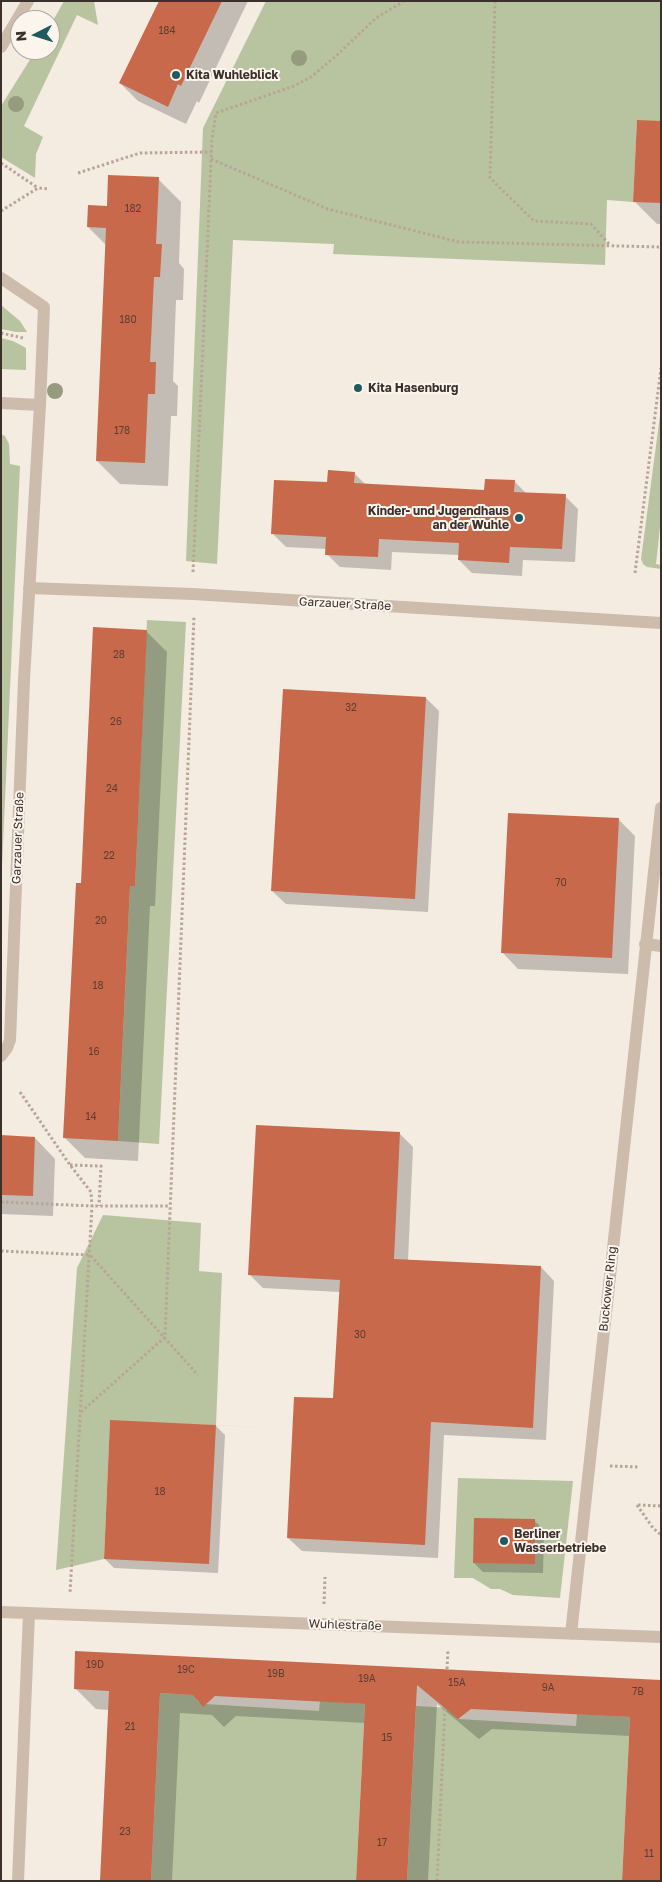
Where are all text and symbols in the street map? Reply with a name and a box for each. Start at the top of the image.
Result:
north arrow [10,10,60,60]
house number: 184 [158,25,176,37]
text: N [12,30,29,42]
place label: Kita Wuhleblick [186,68,278,82]
marker: Kita Wuhleblick [170,69,182,81]
house number: 182 [125,203,141,215]
house number: 180 [119,314,137,326]
place label: Kita Hasenburg [368,381,458,395]
marker: Kita Hasenburg [352,382,364,394]
house number: 178 [114,425,130,437]
place label: Kinder- und Jugendhaus an der Wuhle [368,504,509,532]
marker: Kinder- und Jugendhaus an der Wuhle [513,512,525,524]
street label: Garzauer Straße [299,594,391,614]
house number: 28 [113,649,125,661]
house number: 32 [345,702,357,714]
house number: 26 [110,716,122,728]
house number: 24 [106,783,118,795]
street label: Garzauer Straße [9,792,27,884]
house number: 22 [103,850,115,862]
house number: 70 [555,877,567,889]
house number: 20 [95,915,107,927]
house number: 18 [93,980,103,992]
house number: 16 [89,1046,99,1058]
house number: 14 [86,1111,96,1123]
street label: Buckower Ring [596,1246,620,1332]
house number: 30 [354,1329,366,1341]
house number: 18 [155,1486,165,1498]
place label: Berliner Wasserbetriebe [514,1527,606,1555]
marker: Berliner Wasserbetriebe [498,1535,510,1547]
street label: Wuhlestraße [308,1617,382,1633]
house number: 19D [86,1659,104,1671]
house number: 19C [177,1664,195,1676]
house number: 19B [267,1668,285,1680]
house number: 19A [358,1673,376,1685]
house number: 15A [448,1677,466,1689]
house number: 9A [542,1682,554,1694]
house number: 7B [632,1686,644,1698]
house number: 21 [125,1721,135,1733]
house number: 15 [382,1732,392,1744]
house number: 23 [119,1826,131,1838]
house number: 17 [377,1837,387,1849]
house number: 11 [644,1848,654,1860]

